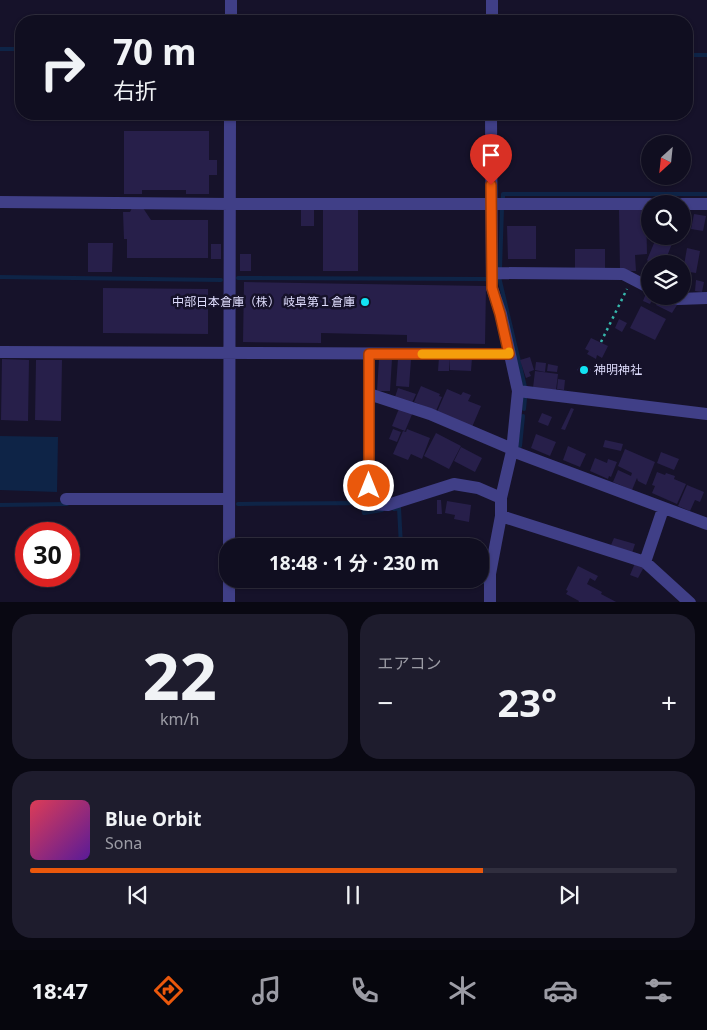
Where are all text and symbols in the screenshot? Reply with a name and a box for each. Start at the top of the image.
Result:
text: 70 m [113,28,196,75]
icon: right [30,35,95,100]
text: 右折 [113,75,157,105]
pin [470,134,512,185]
north arrow [641,135,691,185]
map controls [641,135,691,305]
icon: arrive [477,141,505,169]
button: search [641,195,691,245]
button: layers [641,255,691,305]
place label: 中部日本倉庫（株） 岐阜第１倉庫 [172,293,355,310]
marker: 中部日本倉庫（株） 岐阜第１倉庫 [359,296,371,308]
place label: 神明神社 [594,361,642,378]
marker: 神明神社 [578,364,590,376]
position arrow [342,459,394,511]
speed limit sign: 30 [15,522,80,587]
text: 18:48 · 1 分 · 230 m [269,550,439,576]
text: 22 [143,631,217,719]
text: エアコン [378,652,442,674]
text: 23° [497,676,557,728]
text: − [378,683,394,721]
text: + [661,683,677,721]
text: km/h [160,708,199,730]
text: Blue Orbit [105,806,201,832]
text: Sona [105,832,142,854]
icon: previous [124,881,152,909]
icon: pause [339,881,367,909]
icon: next [555,881,583,909]
icon: directions [151,973,186,1008]
icon: music [249,973,284,1008]
icon: phone [347,973,382,1008]
icon: climate [445,973,480,1008]
icon: car [543,973,578,1008]
icon: filters [641,973,676,1008]
text: 18:47 [31,975,88,1005]

